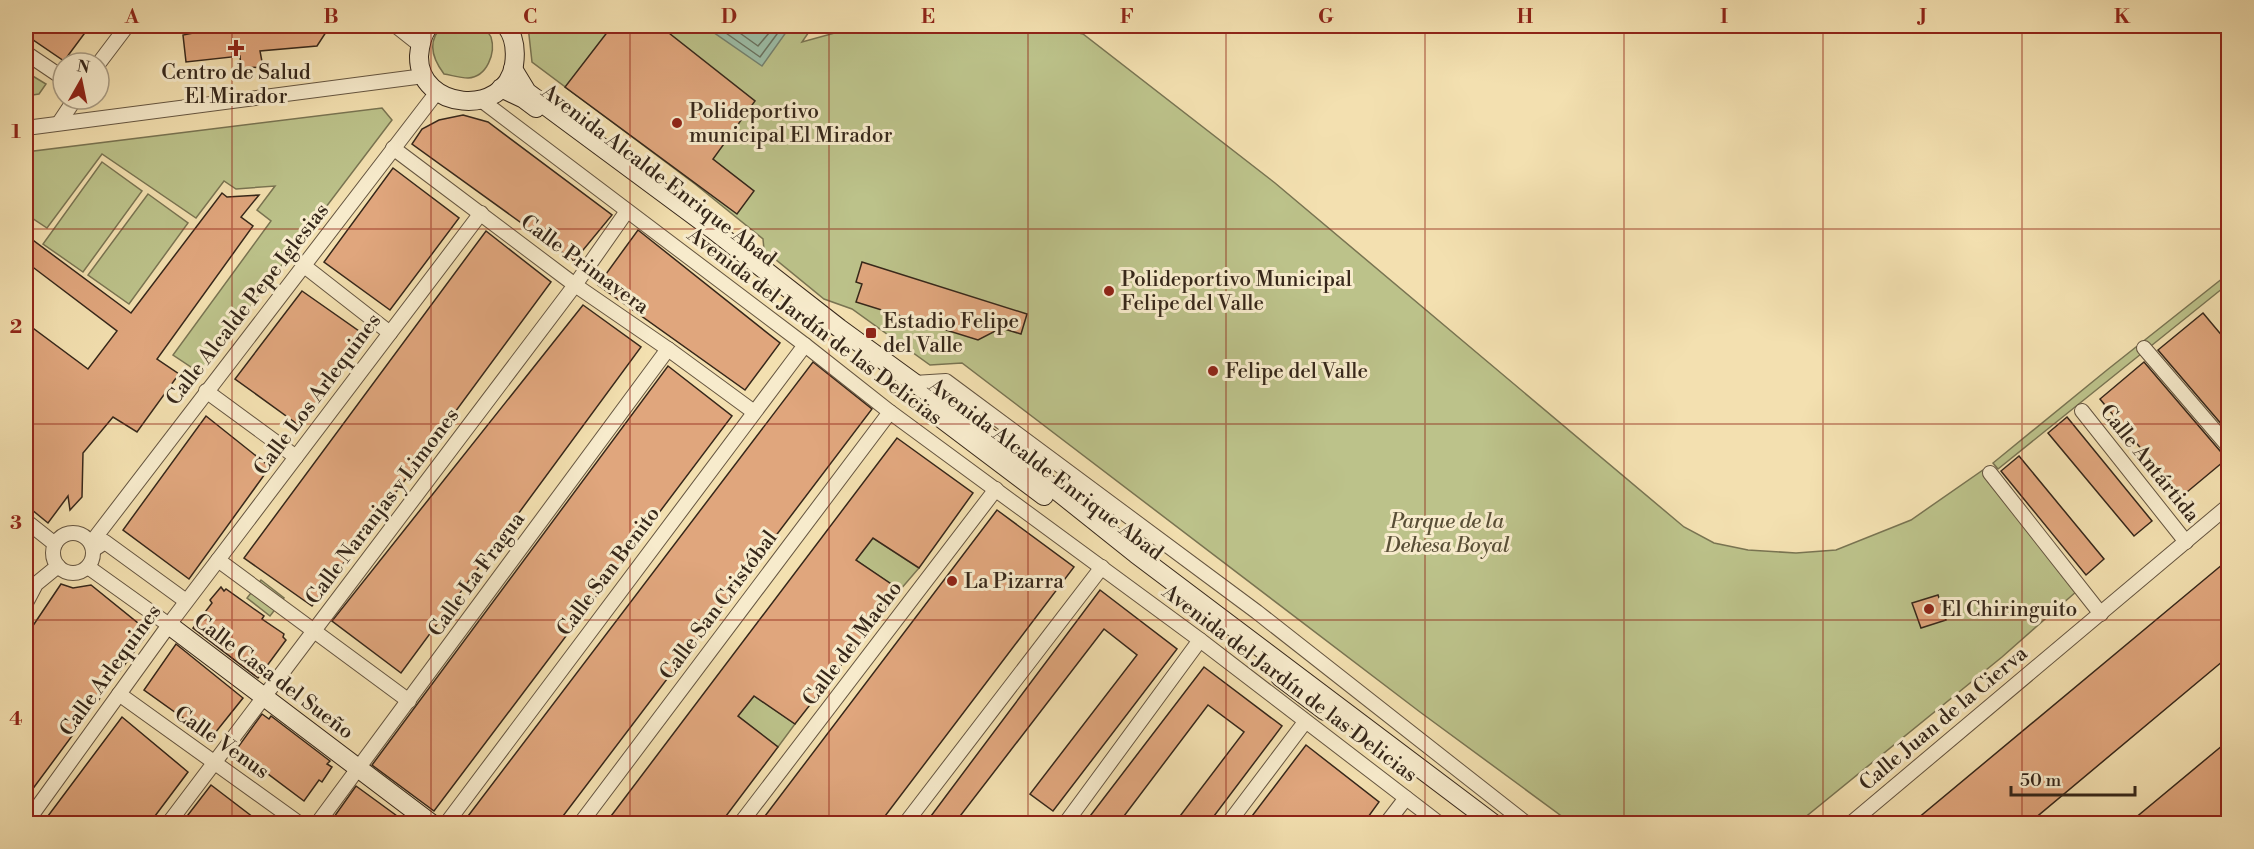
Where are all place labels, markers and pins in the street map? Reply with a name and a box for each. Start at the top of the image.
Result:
marker: Centro de Salud El Mirador [227,39,245,57]
place label: Centro de Salud El Mirador [161,60,311,110]
place label: Polideportivo municipal El Mirador [689,99,893,149]
marker: Polideportivo municipal El Mirador [670,116,684,130]
place label: Polideportivo Municipal Felipe del Valle [1121,267,1352,317]
marker: Polideportivo Municipal Felipe del Valle [1102,284,1116,298]
place label: Estadio Felipe del Valle [883,309,1019,359]
marker: Estadio Felipe del Valle [864,326,878,340]
place label: Felipe del Valle [1225,359,1368,385]
marker: Felipe del Valle [1206,364,1220,378]
place label: La Pizarra [964,569,1064,595]
marker: La Pizarra [945,574,959,588]
place label: El Chiringuito [1941,597,2077,623]
marker: El Chiringuito [1922,602,1936,616]

